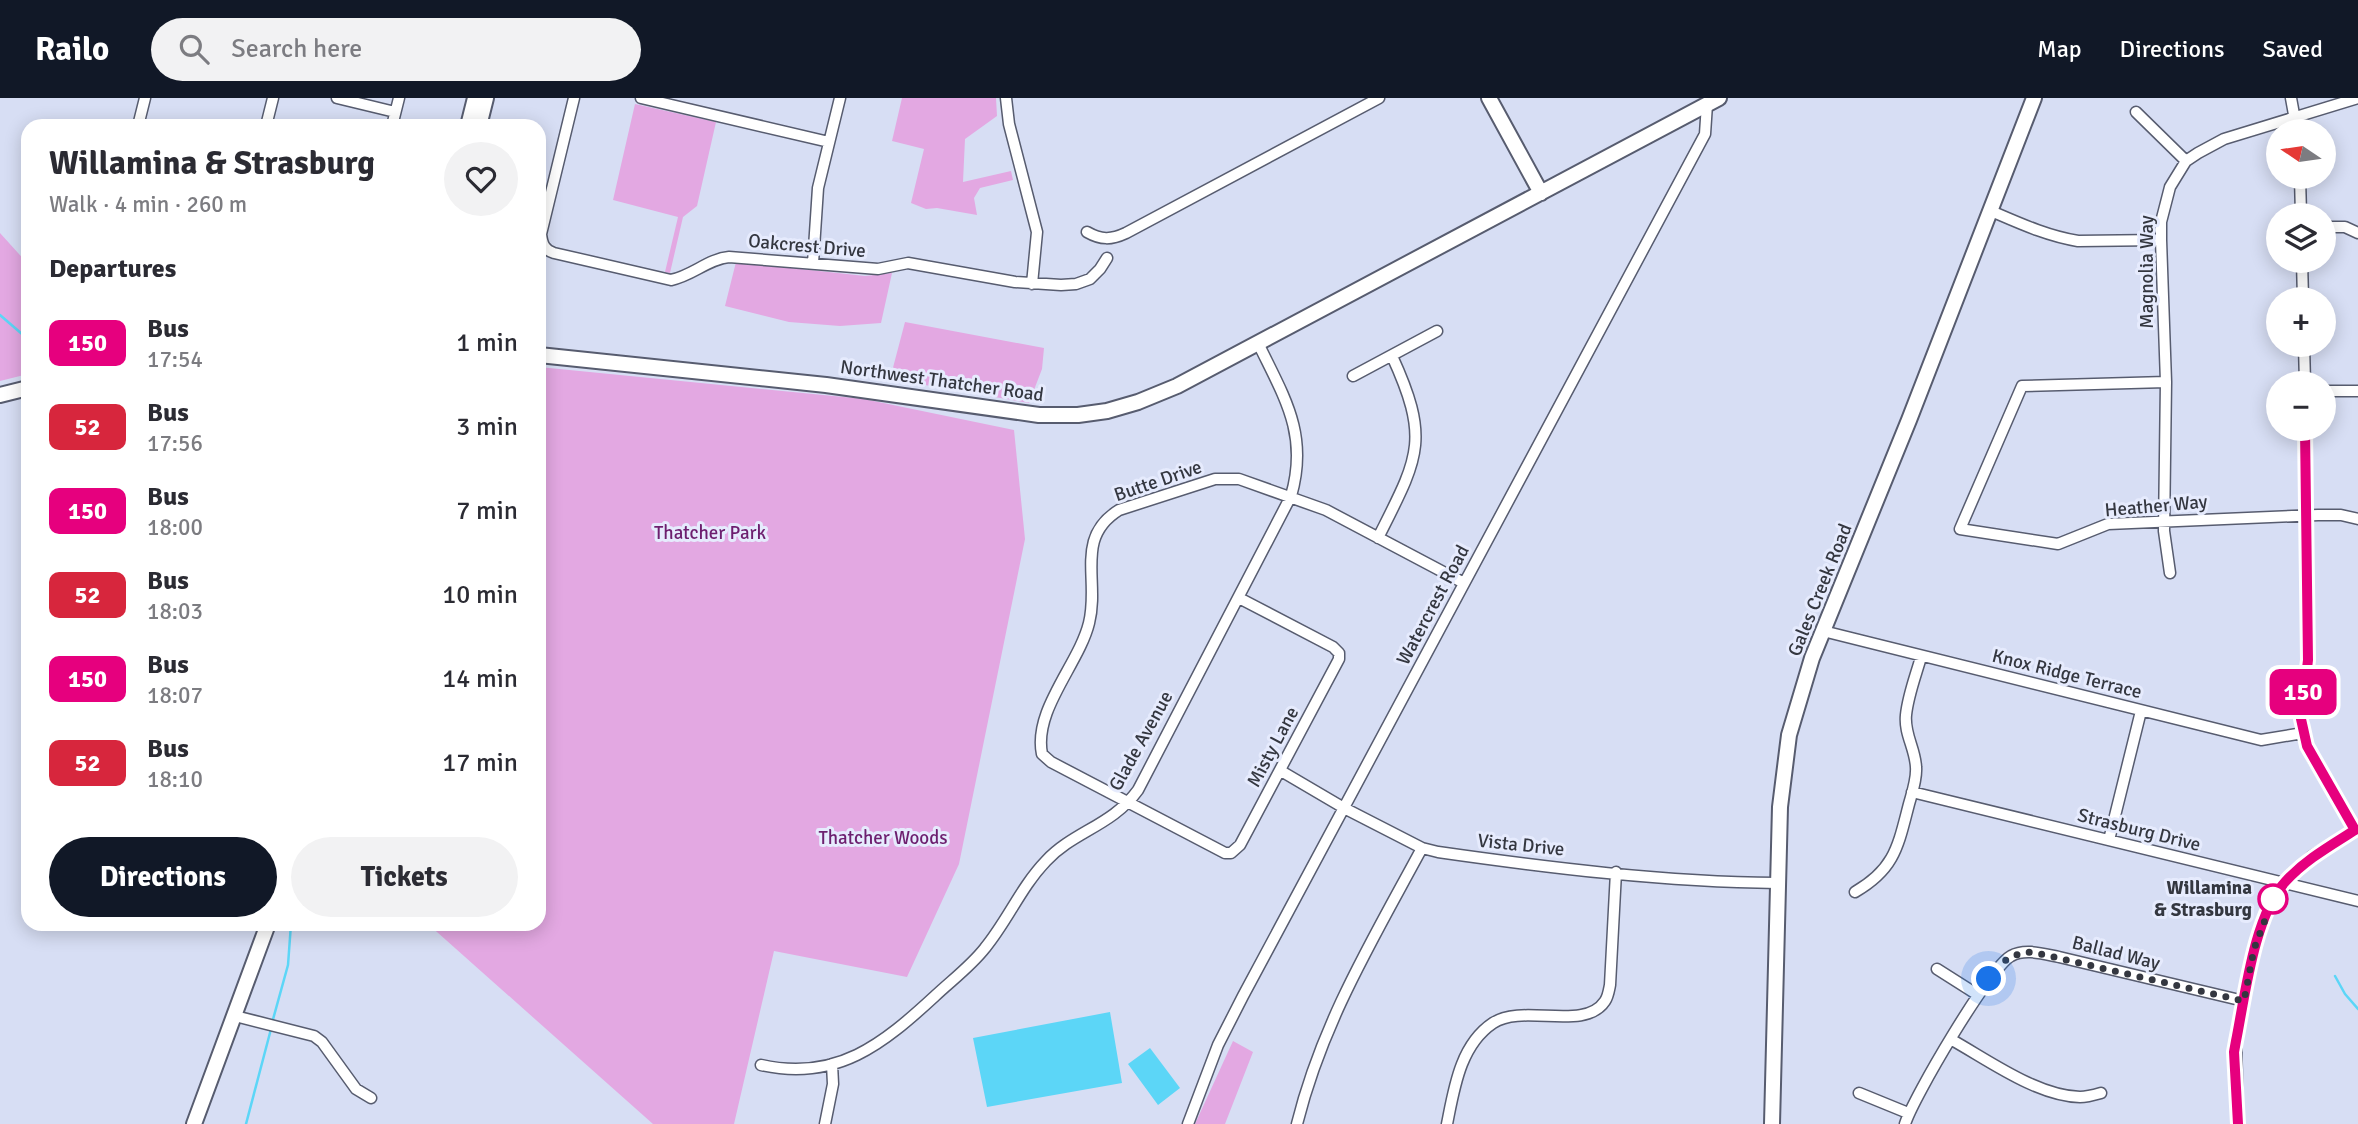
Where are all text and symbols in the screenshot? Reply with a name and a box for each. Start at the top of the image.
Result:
search box [151,18,641,81]
text: Railo [35,29,109,70]
icon: search [175,30,213,68]
text: Search here [231,33,362,65]
text: Map [2037,34,2082,64]
text: Directions [2120,34,2225,64]
text: Saved [2263,34,2323,64]
north arrow [2266,119,2336,189]
map controls [2266,119,2336,441]
button: heart [444,142,518,216]
text: Willamina & Strasburg [49,143,375,184]
text: Walk · 4 min · 260 m [49,190,247,219]
button: layers [2266,203,2336,273]
street label: Magnolia Way [2135,215,2159,329]
street label: Oakcrest Drive [747,229,867,263]
text: Departures [49,253,176,285]
button: + [2266,287,2336,357]
text: Bus [147,313,189,345]
text: 1 min [456,327,518,359]
text: 150 [68,328,107,358]
text: 17:54 [147,345,203,374]
street label: Northwest Thatcher Road [839,355,1045,407]
button: − [2266,371,2336,441]
text: Bus [147,397,189,429]
text: 3 min [456,411,518,443]
text: 52 [75,412,100,442]
text: 17:56 [147,429,203,458]
street label: Butte Drive [1111,455,1205,507]
text: Bus [147,481,189,513]
street label: Heather Way [2104,490,2209,522]
text: 7 min [456,495,518,527]
text: 150 [68,496,107,526]
text: 18:00 [147,513,203,542]
street label: Gales Creek Road [1783,520,1857,660]
park label: Thatcher Park [654,521,767,545]
street label: Watercrest Road [1391,541,1475,669]
text: Bus [147,565,189,597]
text: 10 min [442,579,518,611]
text: 52 [75,580,100,610]
text: 18:03 [147,597,203,626]
street label: Knox Ridge Terrace [1990,644,2144,704]
text: Bus [147,649,189,681]
text: 14 min [442,663,518,695]
text: 150 [68,664,107,694]
line badge: 150 [2263,669,2343,715]
text: 150 [2284,677,2322,707]
text: 18:07 [147,681,203,710]
street label: Glade Avenue [1104,687,1178,795]
street label: Misty Lane [1242,703,1304,791]
text: Bus [147,733,189,765]
text: 17 min [442,747,518,779]
text: 52 [75,748,100,778]
text: 18:10 [147,765,203,794]
street label: Strasburg Drive [2075,803,2203,857]
park label: Thatcher Woods [818,826,948,850]
street label: Vista Drive [1476,829,1566,861]
button: Directions [49,837,277,917]
button: Tickets [291,837,518,917]
place label: Willamina & Strasburg [2154,876,2252,922]
marker: Willamina & Strasburg [2258,884,2288,914]
street label: Ballad Way [2070,931,2163,976]
your location [1971,961,2006,996]

